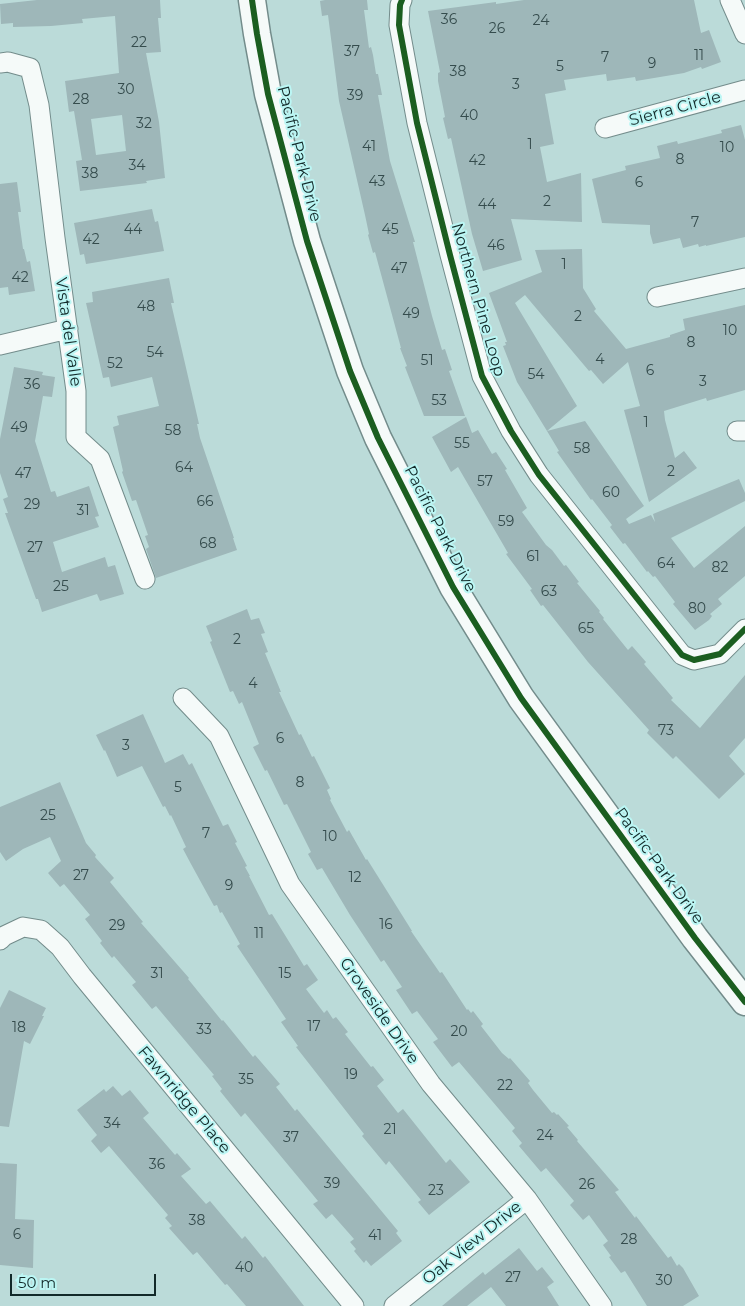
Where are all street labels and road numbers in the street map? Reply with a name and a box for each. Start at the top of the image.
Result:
street label: Pacific Park Drive [273,84,325,224]
street label: Sierra Circle [627,88,723,130]
street label: Northern Pine Loop [447,221,509,379]
street label: Vista del Valle [51,276,85,388]
street label: Pacific Park Drive [400,463,480,595]
street label: Pacific Park Drive [610,804,708,928]
street label: Groveside Drive [335,954,423,1068]
street label: Fawnridge Place [134,1043,234,1157]
street label: Oak View Drive [419,1197,525,1289]

